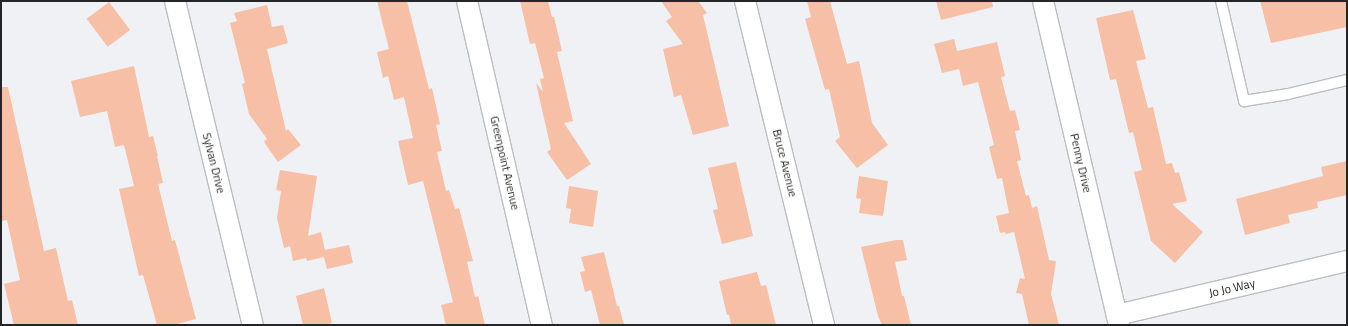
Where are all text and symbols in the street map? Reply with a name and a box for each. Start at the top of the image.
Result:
street label: Greenpoint Avenue [487,115,523,211]
street label: Bruce Avenue [770,128,800,198]
street label: Sylvan Drive [200,131,228,195]
street label: Penny Drive [1067,132,1095,194]
street label: Jo Jo Way [1207,276,1257,300]

